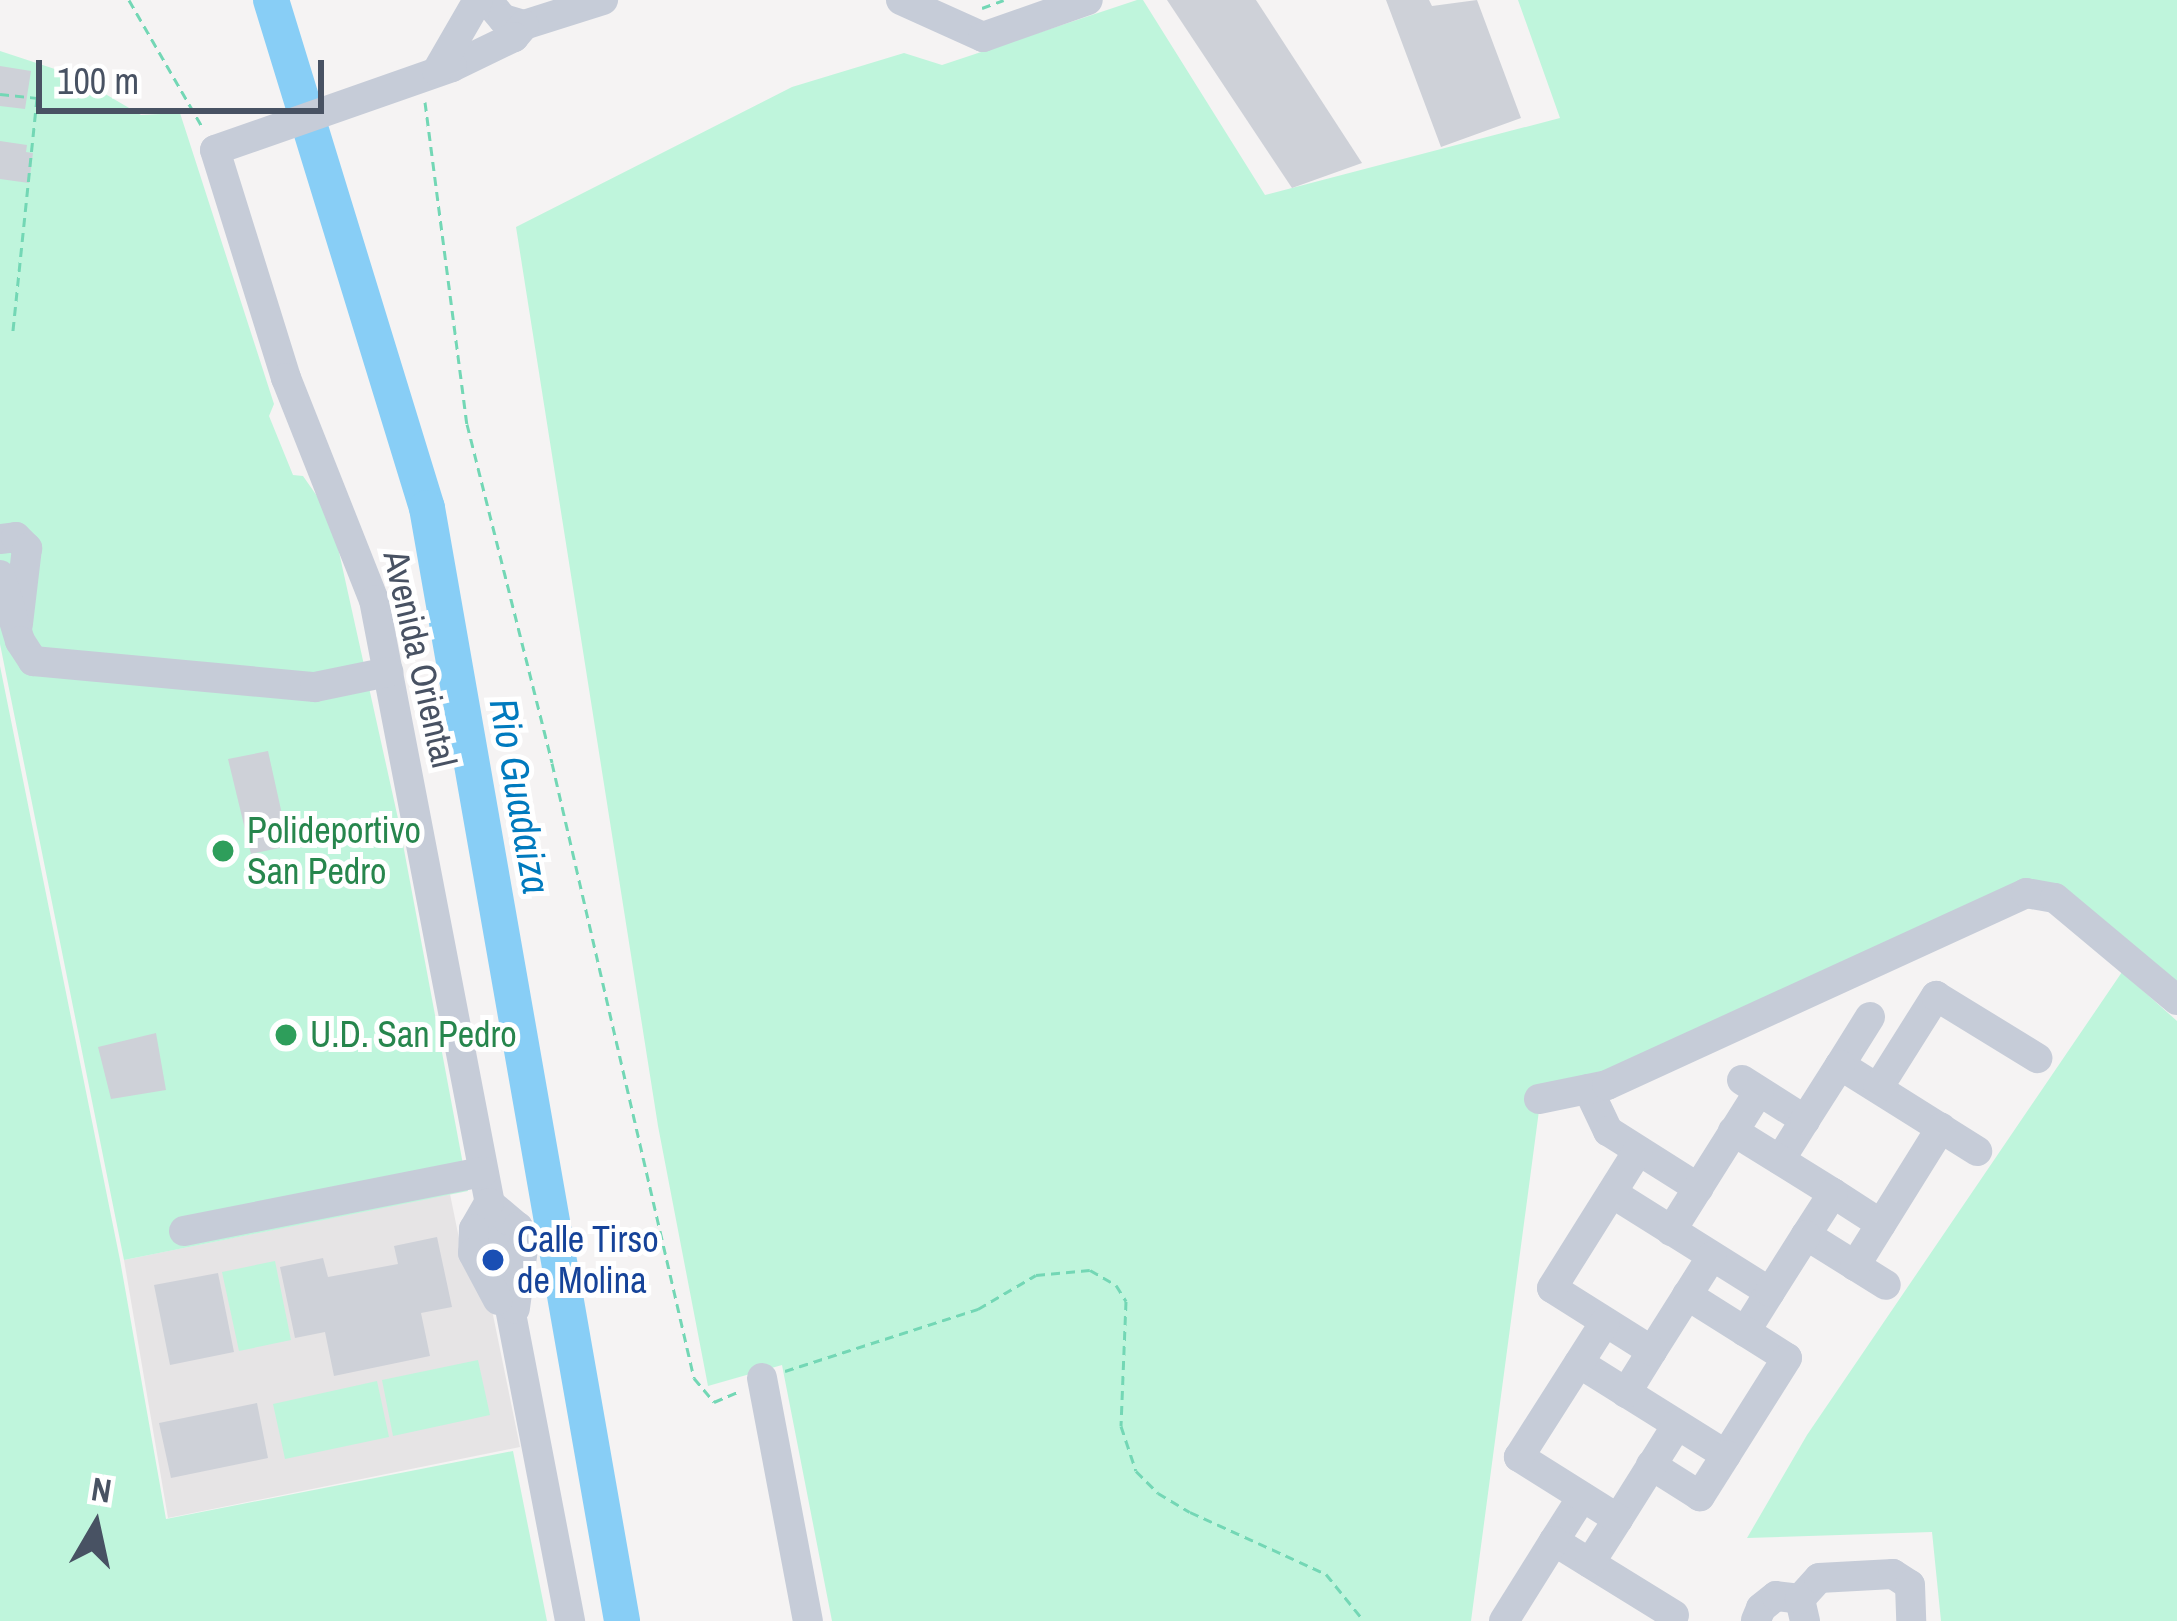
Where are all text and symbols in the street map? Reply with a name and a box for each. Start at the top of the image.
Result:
scale bar [42,36,330,110]
text: 100 m [57,57,139,105]
street label: Avenida Oriental [374,546,466,772]
water label: Rio Guadaiza [480,695,560,897]
place label: Polideportivo San Pedro [247,808,421,893]
marker: Polideportivo San Pedro [210,838,236,864]
place label: U.D. San Pedro [310,1013,517,1057]
marker: U.D. San Pedro [273,1022,299,1048]
place label: Calle Tirso de Molina [517,1217,659,1302]
marker: Calle Tirso de Molina [480,1247,506,1273]
north arrow [36,1465,156,1585]
text: N [89,1466,115,1513]

